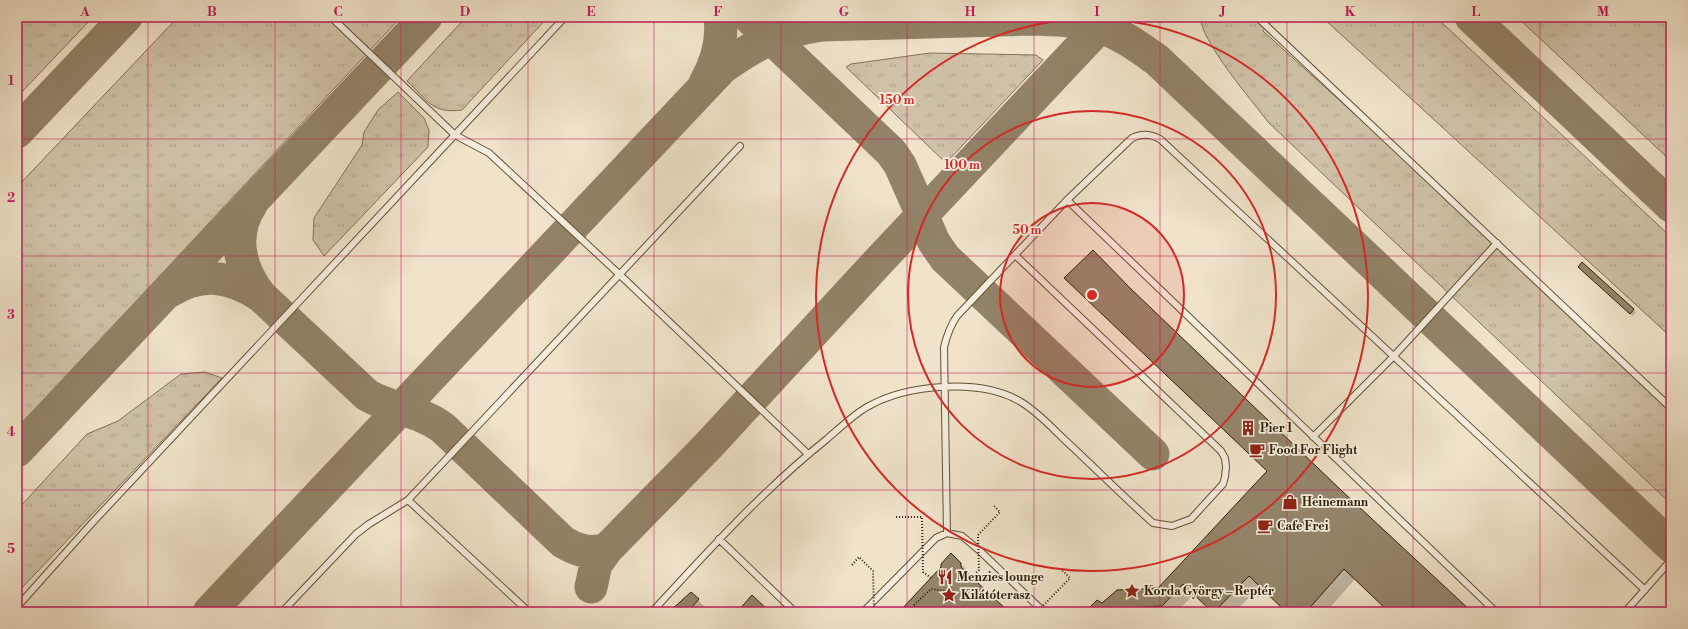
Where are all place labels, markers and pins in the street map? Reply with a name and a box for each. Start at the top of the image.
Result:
centre of rings [1085,288,1099,302]
building icon: Pier 1 [1239,419,1257,437]
place label: Pier 1 [1260,421,1293,436]
cafe icon: Food For Flight [1248,441,1266,459]
place label: Food For Flight [1269,443,1358,458]
shop icon: Heinemann [1281,493,1299,511]
place label: Heinemann [1302,495,1369,510]
cafe icon: Cafe Frei [1256,517,1274,535]
place label: Cafe Frei [1277,519,1329,534]
restaurant icon: Menzies lounge [936,568,954,586]
place label: Menzies lounge [957,570,1045,585]
place icon: Korda György – Reptér [1123,582,1141,600]
place label: Korda György – Reptér [1144,584,1274,599]
place icon: Kilátóterasz [940,586,958,604]
place label: Kilátóterasz [961,588,1031,603]

